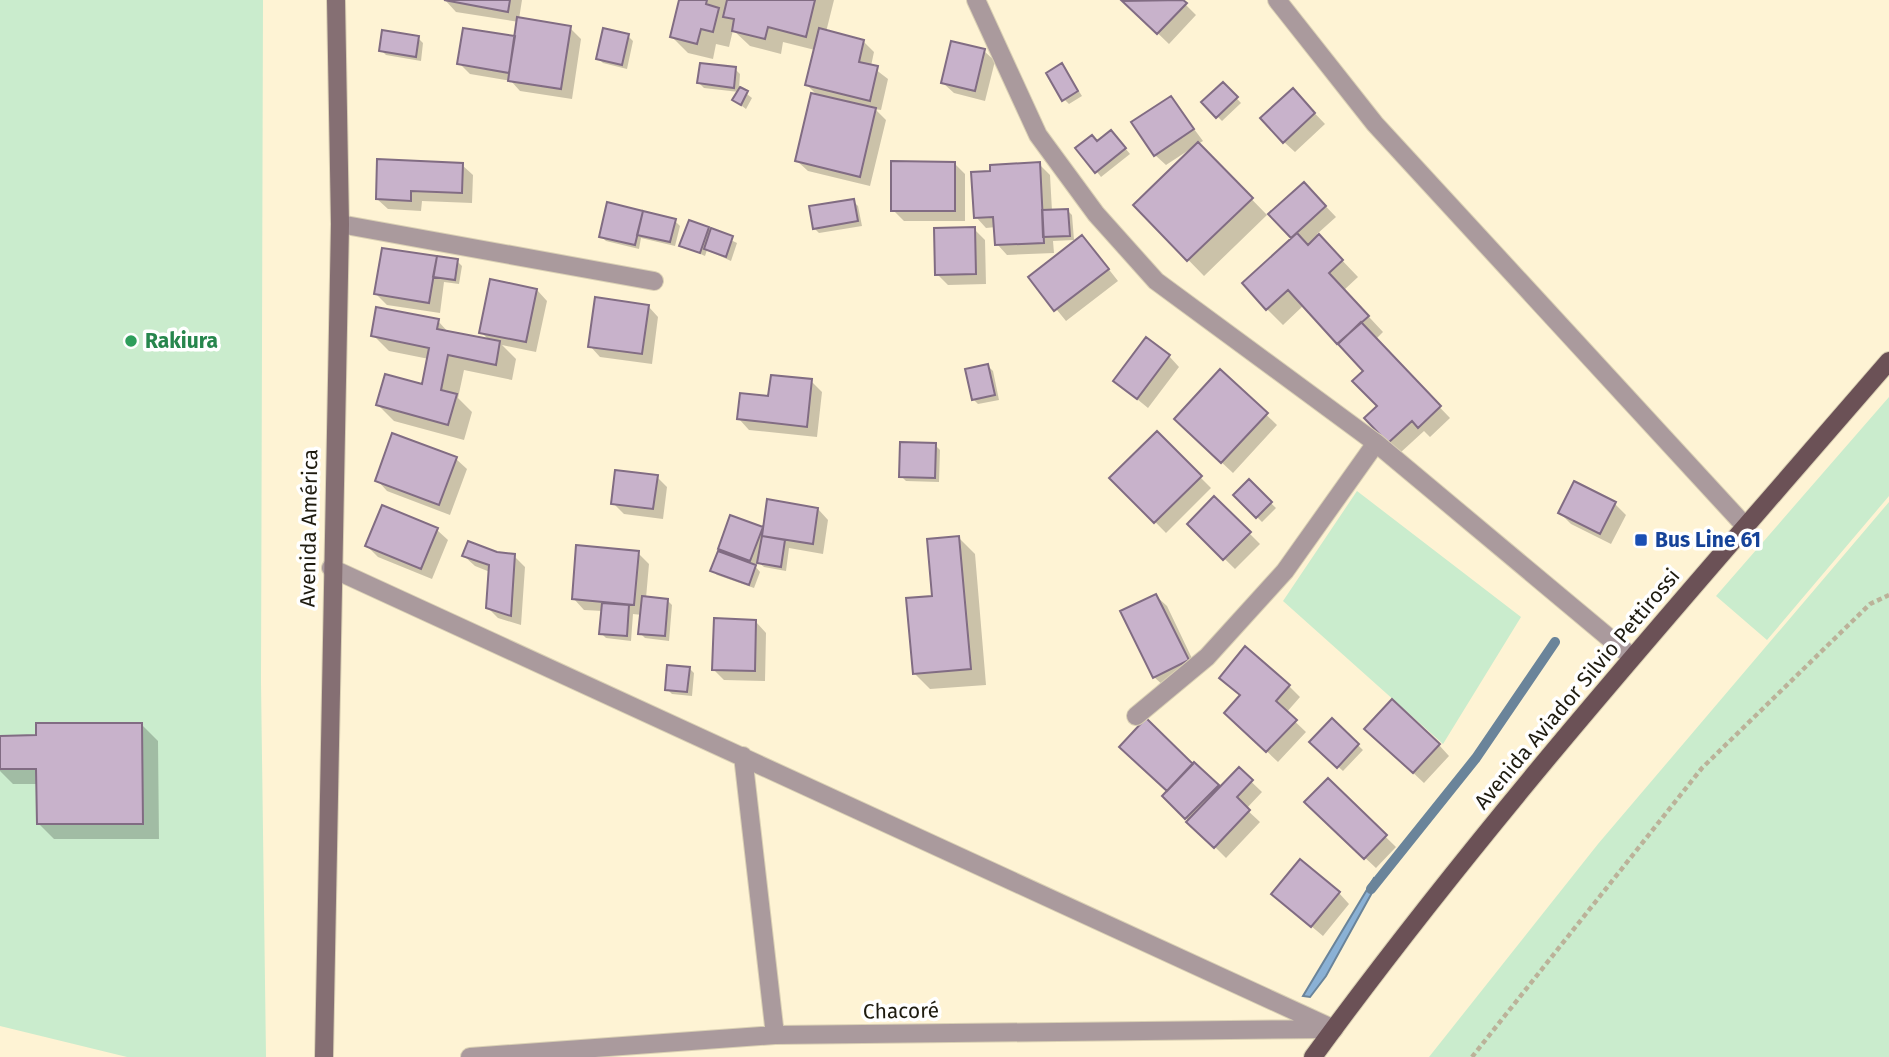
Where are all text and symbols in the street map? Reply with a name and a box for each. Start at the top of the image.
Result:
place label: Rakiura [145,328,218,354]
marker: Rakiura [123,333,139,349]
street label: Avenida América [295,449,323,607]
place label: Bus Line 61 [1655,527,1761,553]
marker: Bus Line 61 [1633,532,1649,548]
street label: Avenida Aviador Silvio Pettirossi [1469,563,1685,815]
street label: Chacoré [863,997,939,1025]

